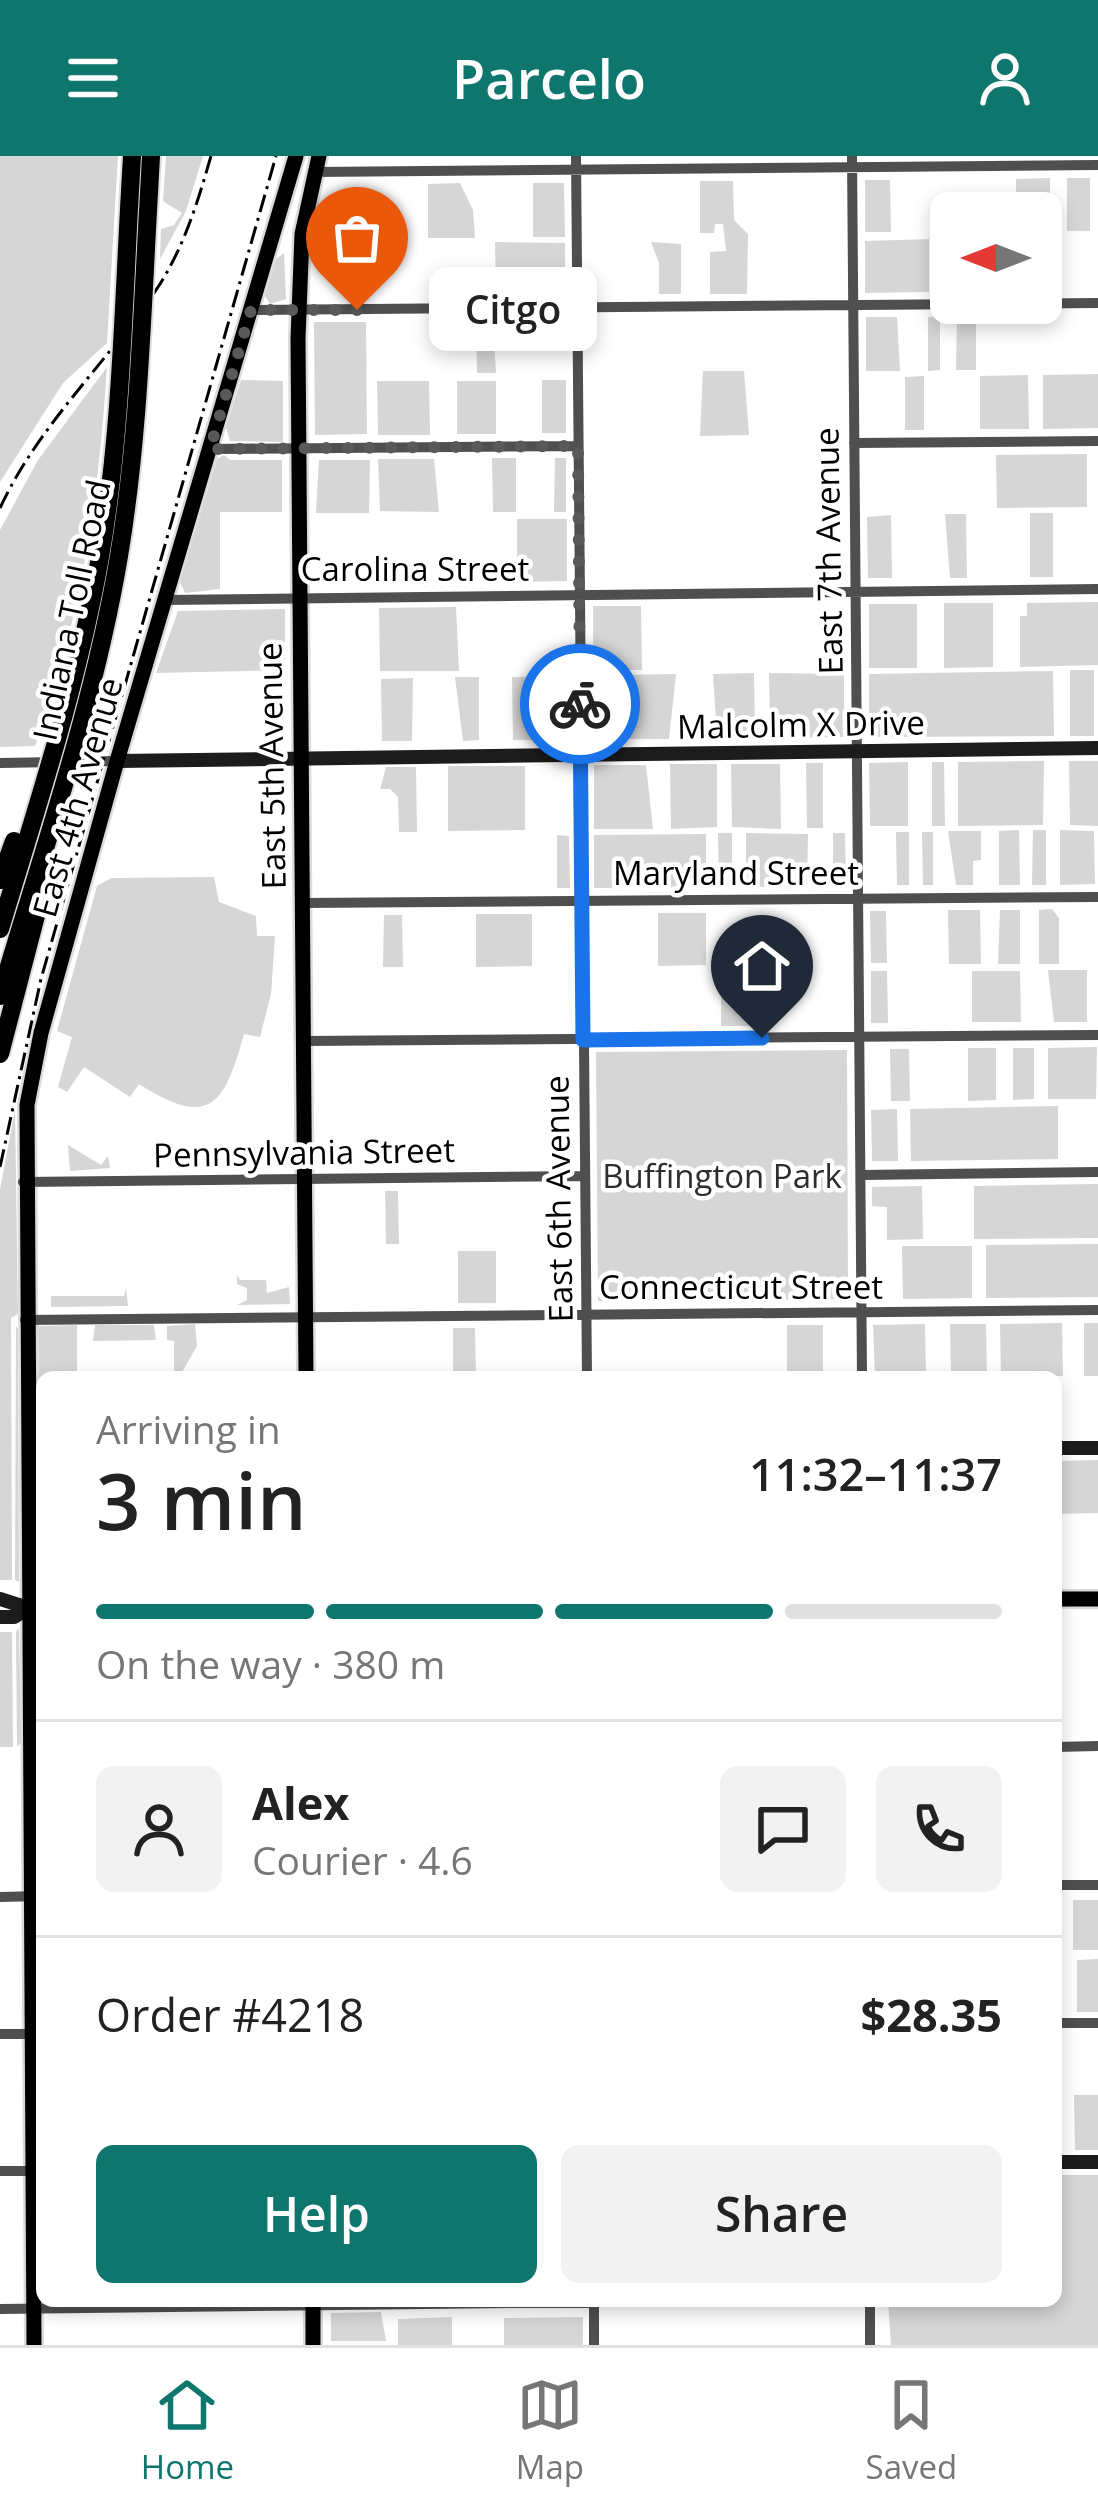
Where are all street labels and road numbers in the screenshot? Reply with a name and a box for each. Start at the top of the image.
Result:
street label: East 7th Avenue [803,427,853,675]
street label: Indiana Toll Road [21,475,121,745]
street label: Carolina Street [301,546,529,591]
street label: East 5th Avenue [246,642,296,890]
street label: East 4th Avenue [21,672,133,922]
street label: Malcolm X Drive [677,699,925,749]
street label: Maryland Street [613,850,859,895]
street label: East 6th Avenue [533,1075,583,1323]
street label: Pennsylvania Street [153,1127,455,1177]
street label: Connecticut Street [599,1264,883,1309]

